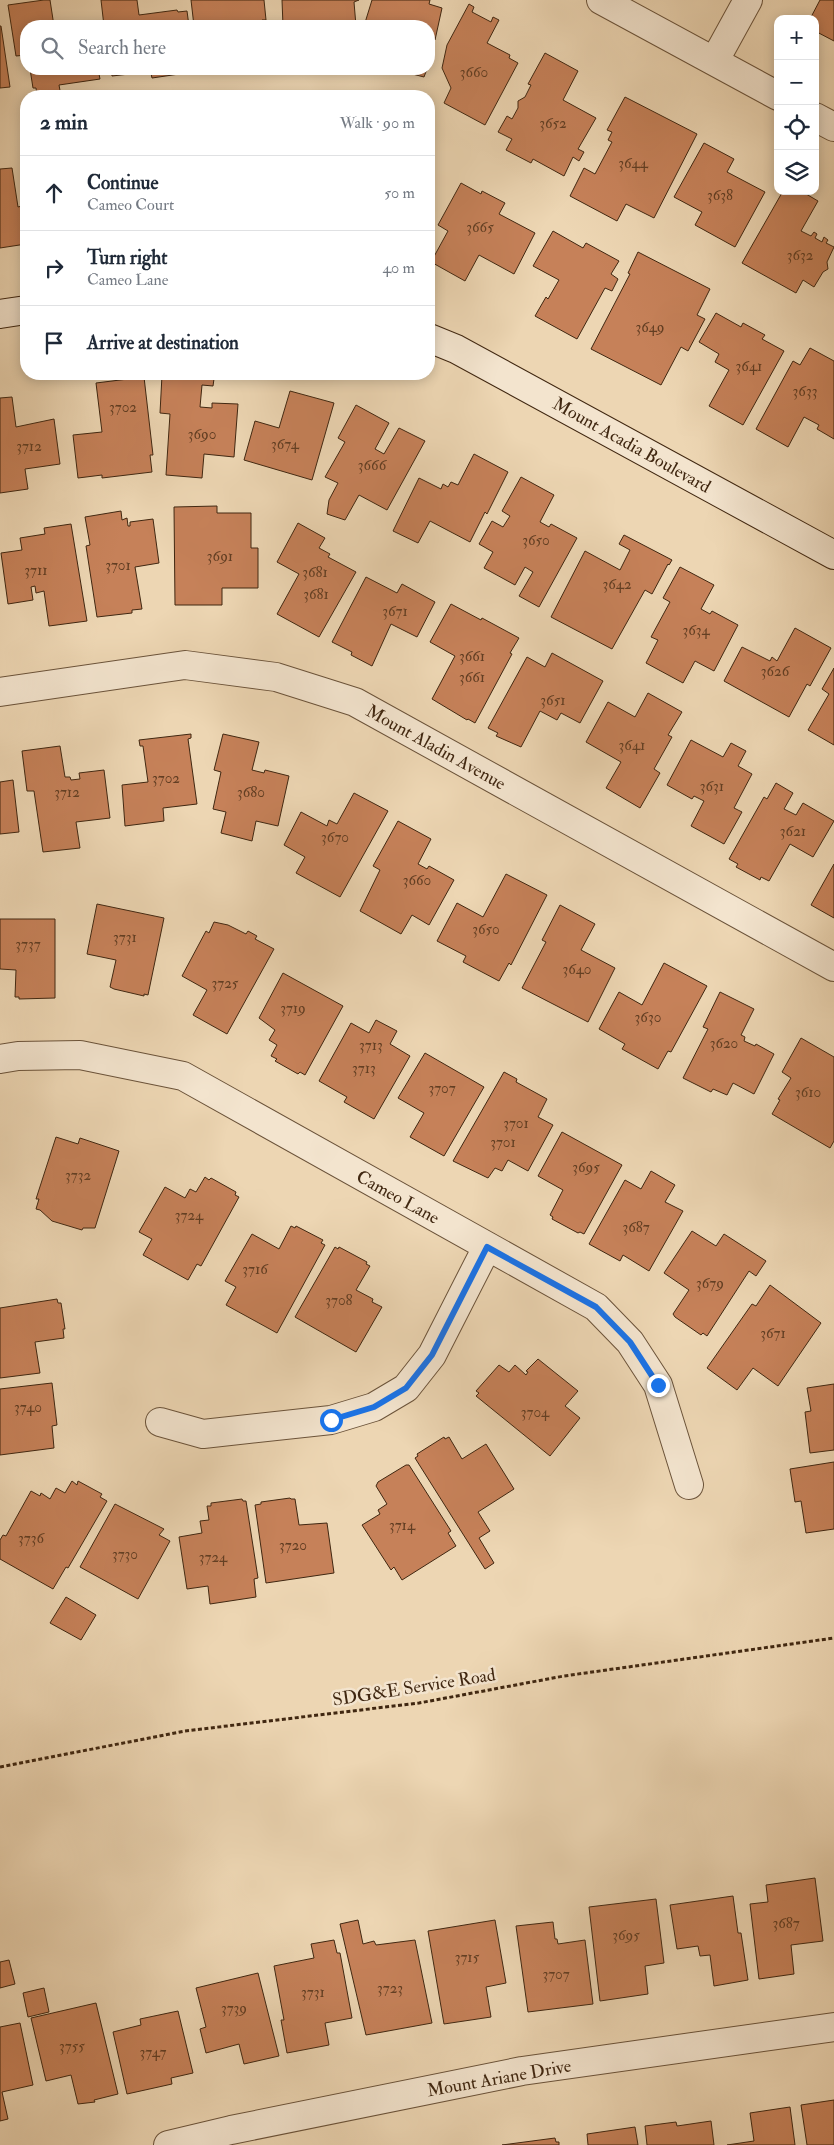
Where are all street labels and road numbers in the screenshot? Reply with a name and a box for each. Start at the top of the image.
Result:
street label: Mount Acadia Boulevard [549,392,715,499]
street label: Mount Aladin Avenue [362,700,510,796]
street label: Cameo Lane [352,1165,444,1230]
street label: SDG&E Service Road [331,1663,497,1712]
street label: Mount Ariane Drive [425,2054,573,2102]

